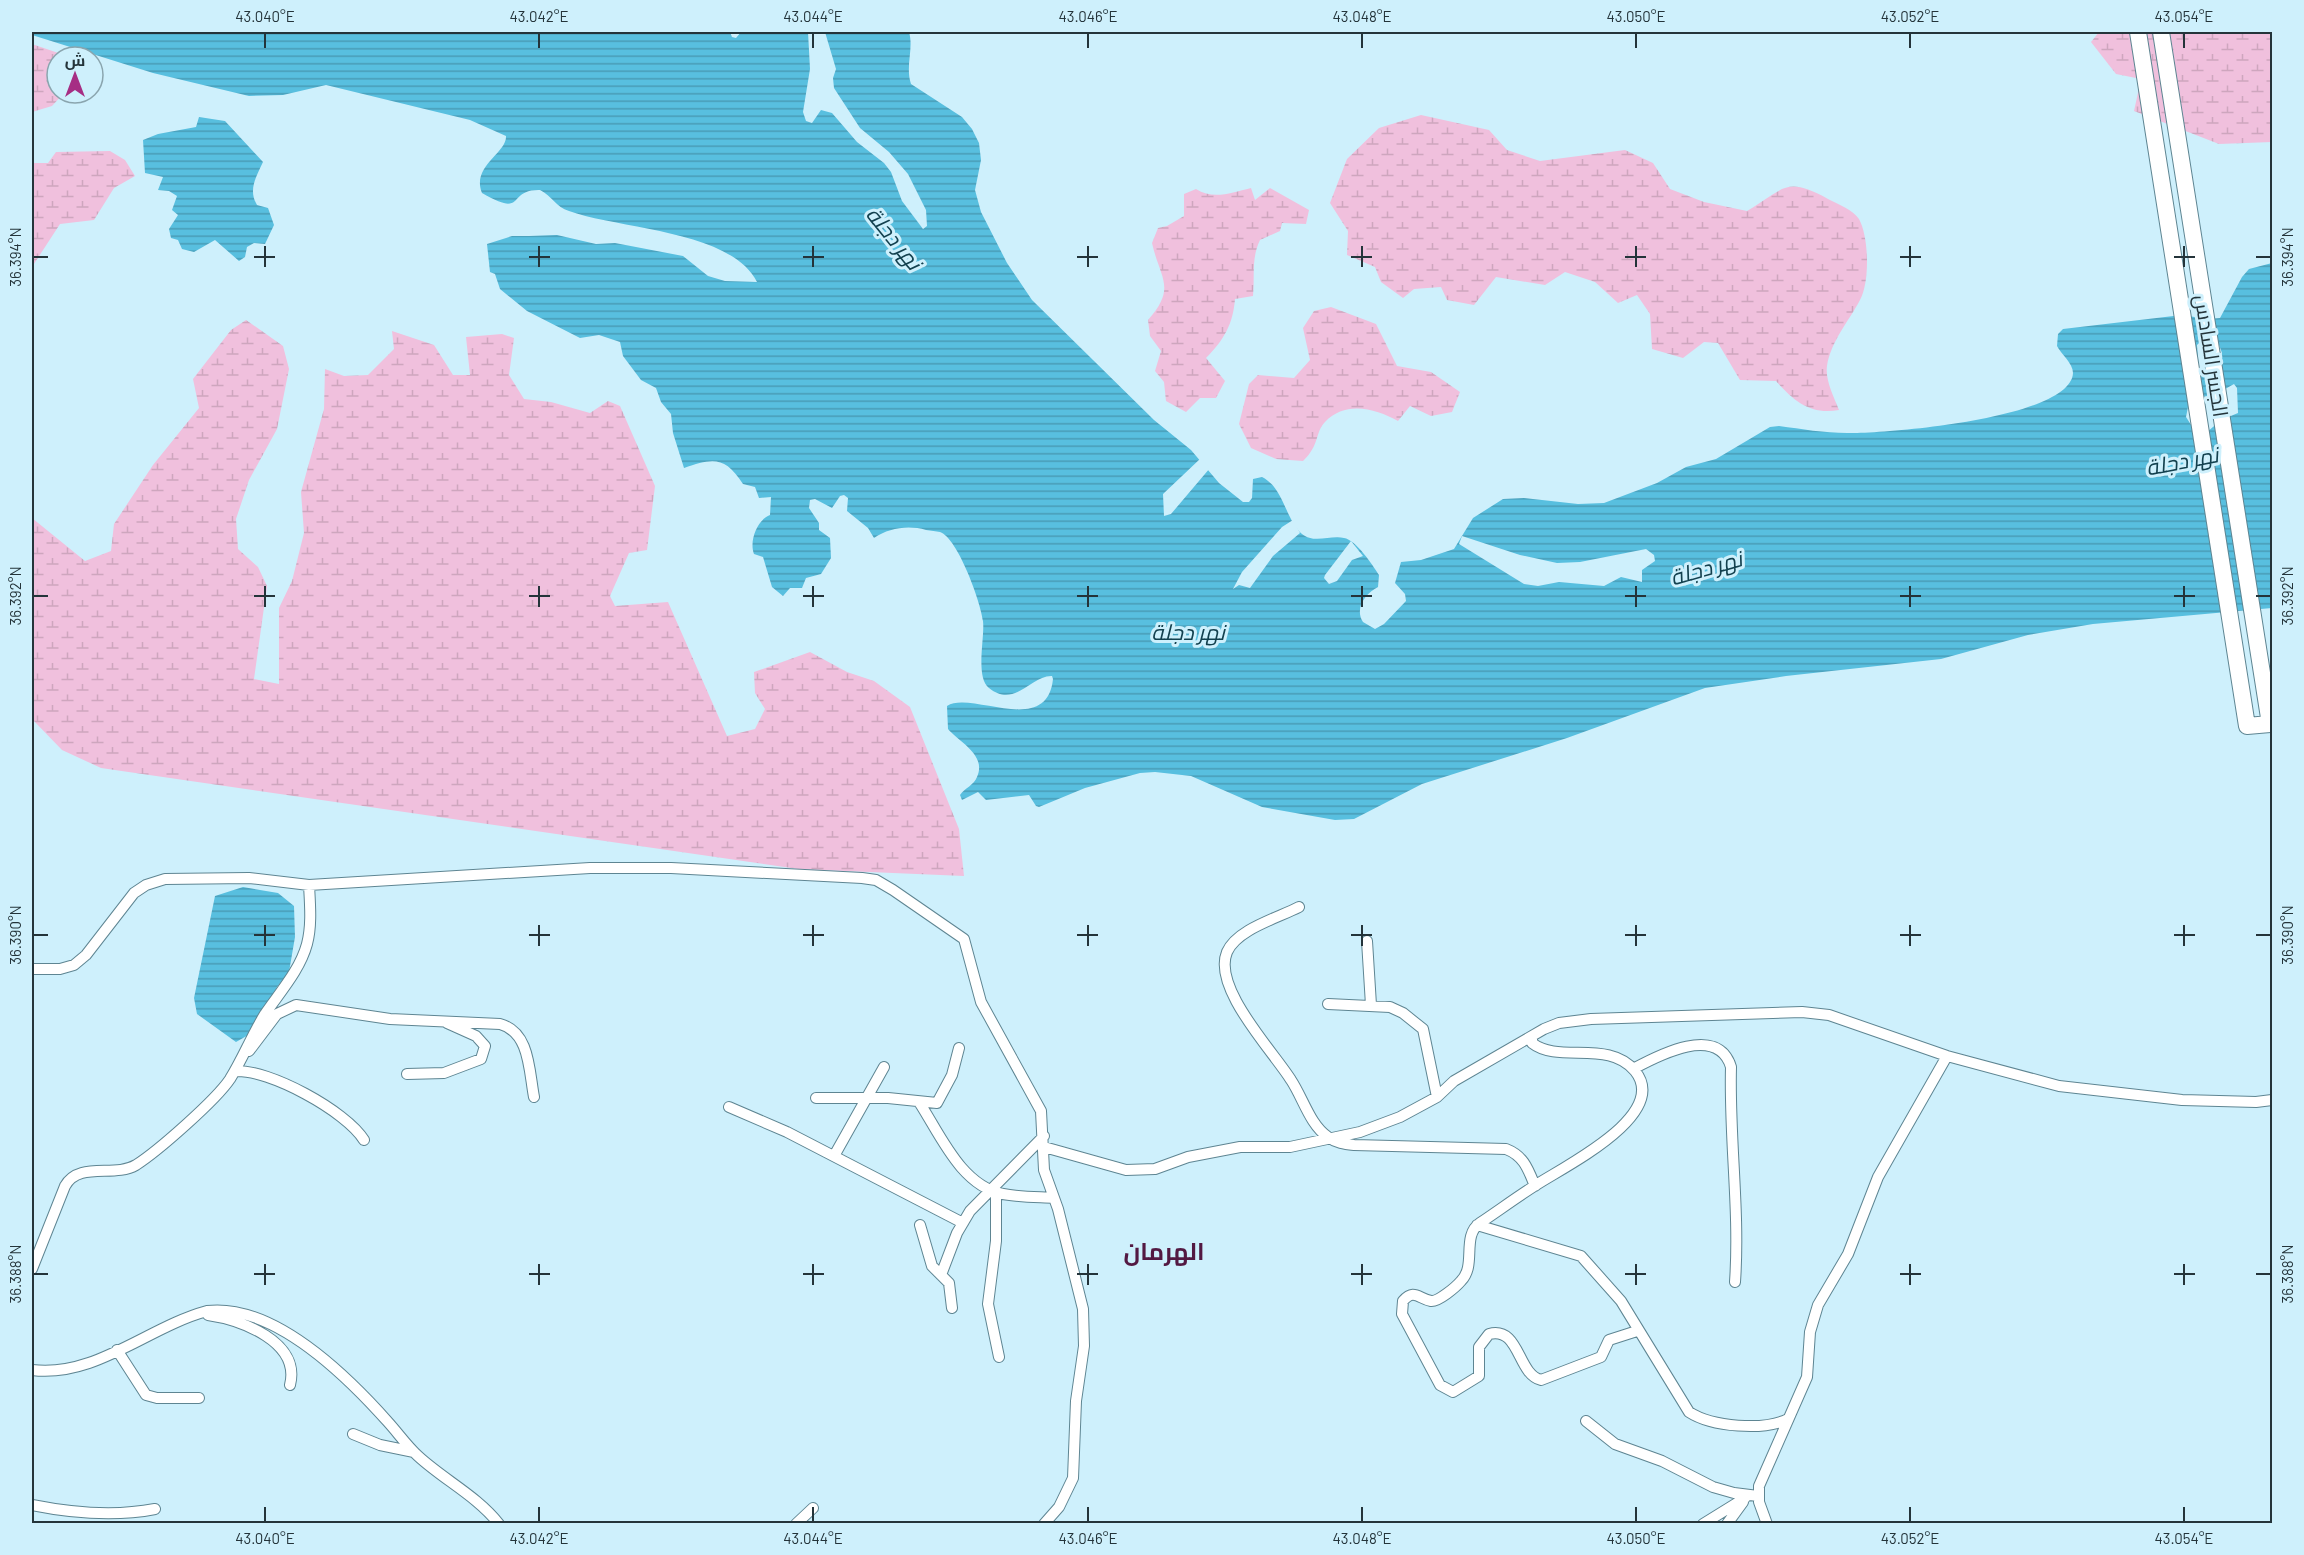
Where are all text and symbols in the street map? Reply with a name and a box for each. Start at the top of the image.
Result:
text: 43.040°E [235,7,295,25]
text: 43.042°E [509,7,569,25]
text: 43.044°E [783,7,843,25]
text: 43.046°E [1059,7,1117,25]
text: 43.048°E [1333,7,1392,25]
text: 43.050°E [1606,7,1666,25]
text: 43.052°E [1881,7,1939,25]
text: 43.054°E [2155,7,2213,25]
north arrow [45,45,105,105]
text: ش [65,50,85,70]
water label: نهر دجلة [860,201,929,277]
text: 36.394°N [6,227,24,287]
text: 36.394°N [2278,227,2296,287]
street label: الجسر السادس [2188,293,2234,419]
water label: نهر دجلة [2143,440,2223,482]
water label: نهر دجلة [1667,544,1747,592]
text: 36.392°N [6,566,24,626]
text: 36.392°N [2278,566,2296,626]
water label: نهر دجلة [1151,618,1227,646]
text: 36.390°N [6,905,24,965]
text: 36.390°N [2278,905,2296,965]
district label: الهرمان [1124,1236,1204,1266]
text: 36.388°N [6,1245,24,1303]
text: 36.388°N [2278,1245,2296,1303]
text: 43.040°E [235,1529,295,1547]
text: 43.042°E [509,1529,569,1547]
text: 43.044°E [783,1529,843,1547]
text: 43.046°E [1059,1529,1117,1547]
text: 43.048°E [1333,1529,1392,1547]
text: 43.050°E [1606,1529,1666,1547]
text: 43.052°E [1881,1529,1939,1547]
text: 43.054°E [2155,1529,2213,1547]

